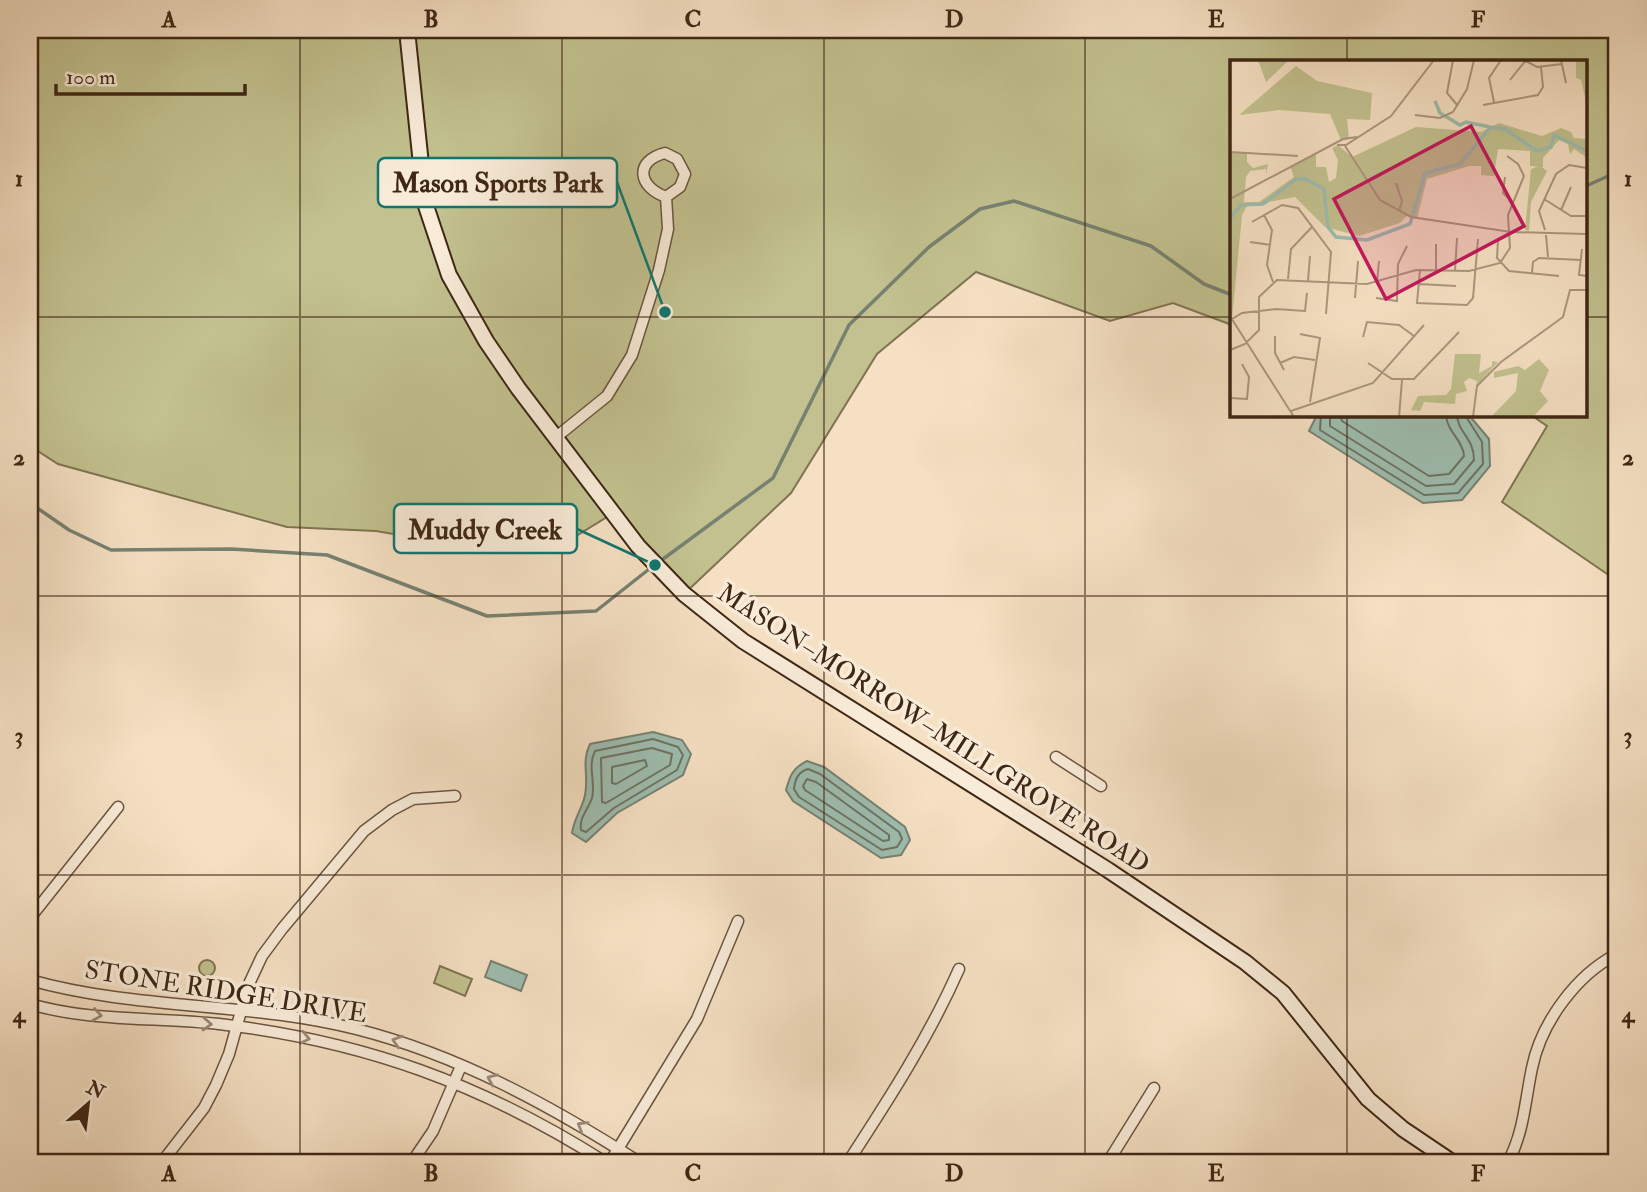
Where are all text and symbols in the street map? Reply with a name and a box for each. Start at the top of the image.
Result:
text: A [161,5,177,34]
text: B [423,5,439,34]
text: C [685,5,701,34]
text: D [945,5,963,34]
text: E [1208,5,1225,34]
text: F [1471,5,1486,34]
scale bar [56,52,245,96]
inset map [1230,60,1588,416]
text: 100 m [66,64,116,91]
callout: Mason Sports Park [378,158,617,207]
text: 1 [15,164,23,193]
text: 1 [1624,164,1632,193]
text: Mason Sports Park [391,166,604,201]
text: 2 [13,443,25,472]
text: 2 [1622,443,1634,472]
callout: Muddy Creek [394,504,577,553]
text: Muddy Creek [407,513,563,548]
street label: MASON–MORROW–MILLGROVE ROAD [711,577,1155,881]
text: 3 [15,721,23,750]
text: 3 [1624,721,1632,750]
street label: STONE RIDGE DRIVE [82,954,369,1030]
text: 4 [12,1000,27,1029]
text: 4 [1621,1000,1636,1029]
one-way arrow [91,1007,103,1022]
one-way arrow [202,1016,213,1031]
one-way arrow [299,1030,311,1045]
one-way arrow [391,1035,403,1050]
north arrow [52,1070,122,1140]
one-way arrow [487,1073,499,1087]
text: N [81,1075,110,1105]
one-way arrow [577,1122,590,1135]
text: A [161,1159,177,1188]
text: B [423,1159,439,1188]
text: C [685,1159,701,1188]
text: D [945,1159,963,1188]
text: E [1208,1159,1225,1188]
text: F [1471,1159,1486,1188]

